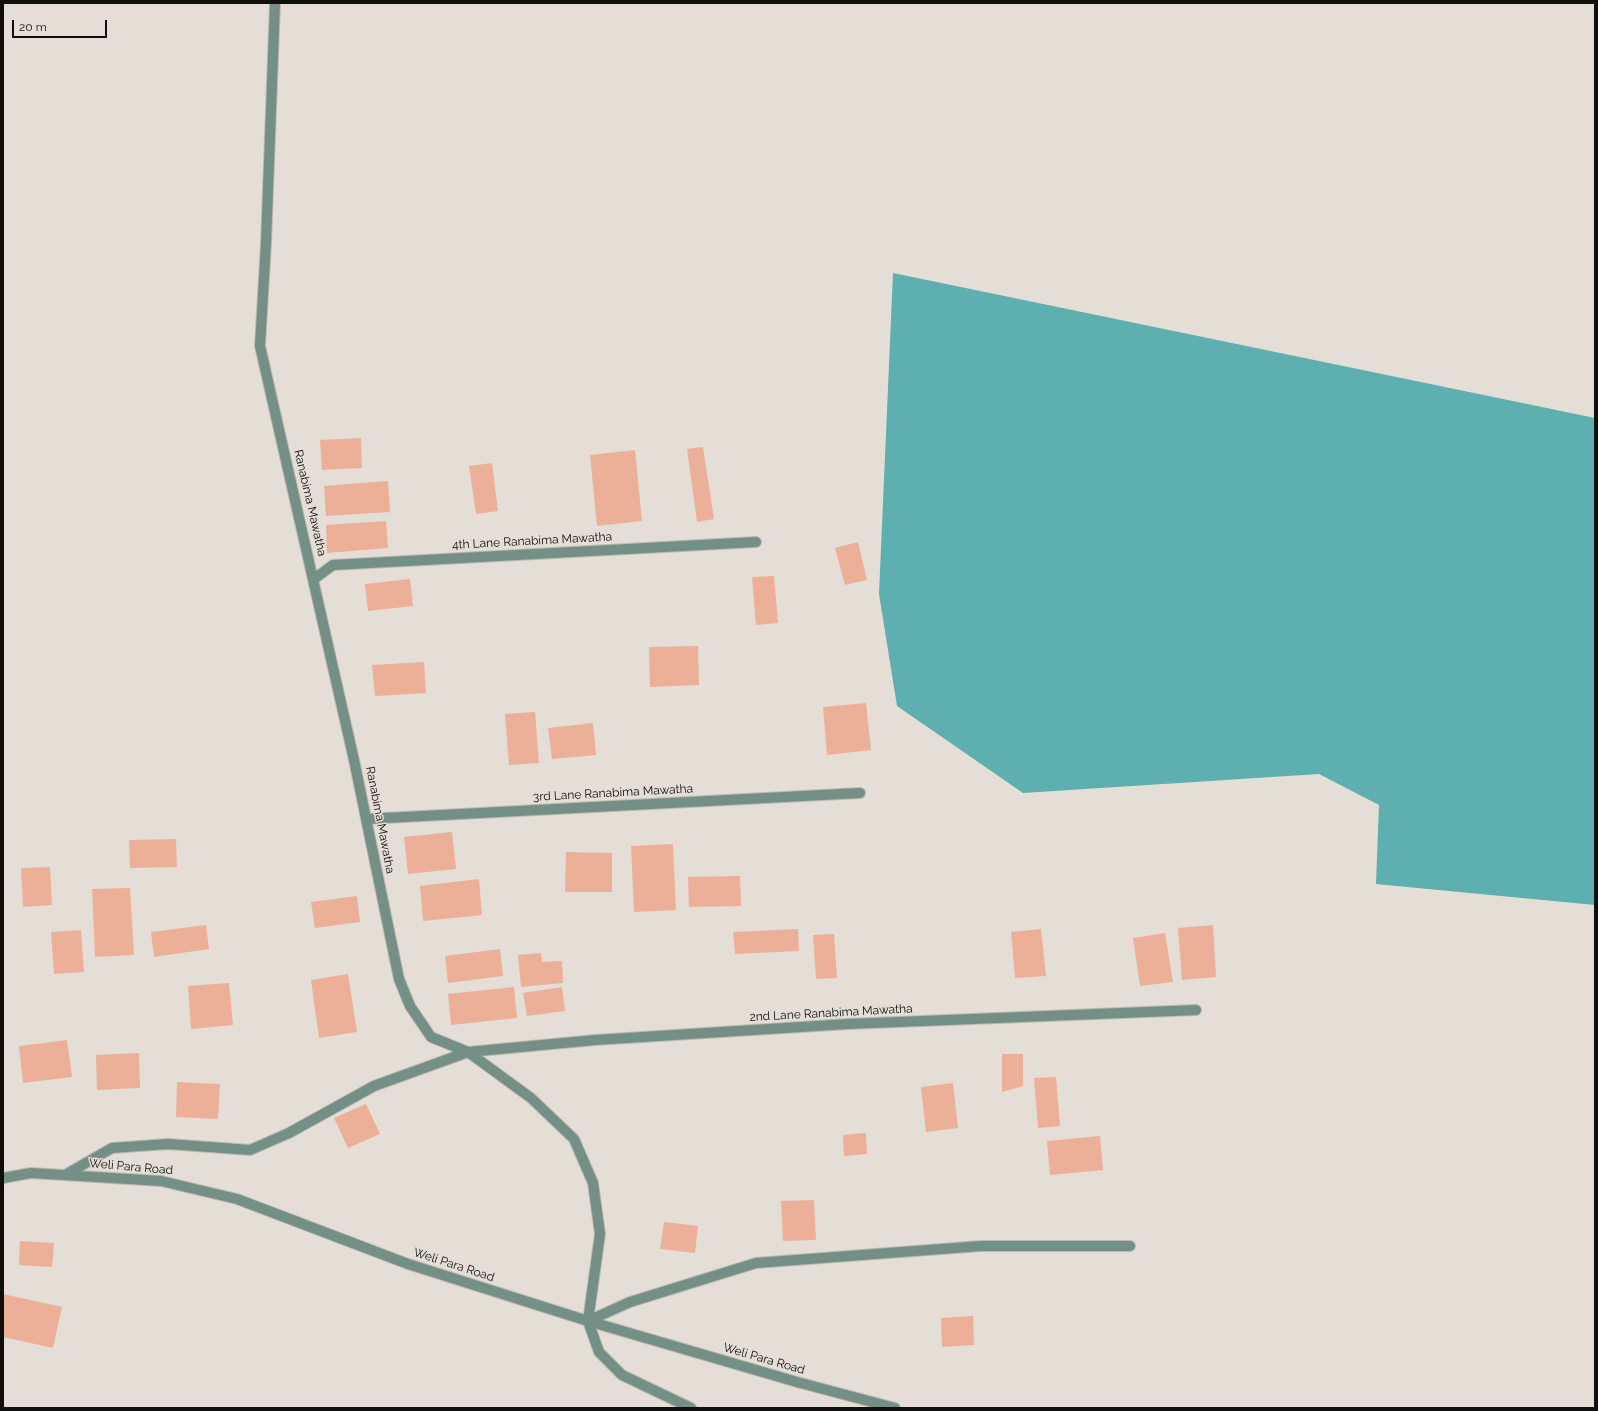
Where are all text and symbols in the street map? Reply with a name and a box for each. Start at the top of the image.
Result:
scale bar [14,12,109,38]
text: 20 m [19,20,47,34]
street label: Ranabima Mawatha [291,448,329,558]
street label: 4th Lane Ranabima Mawatha [452,530,612,552]
street label: Ranabima Mawatha [363,765,397,875]
street label: 3rd Lane Ranabima Mawatha [532,782,694,804]
street label: 2nd Lane Ranabima Mawatha [749,1002,913,1024]
street label: Weli Para Road [88,1156,174,1178]
street label: Weli Para Road [412,1245,496,1285]
street label: Weli Para Road [722,1340,806,1378]

